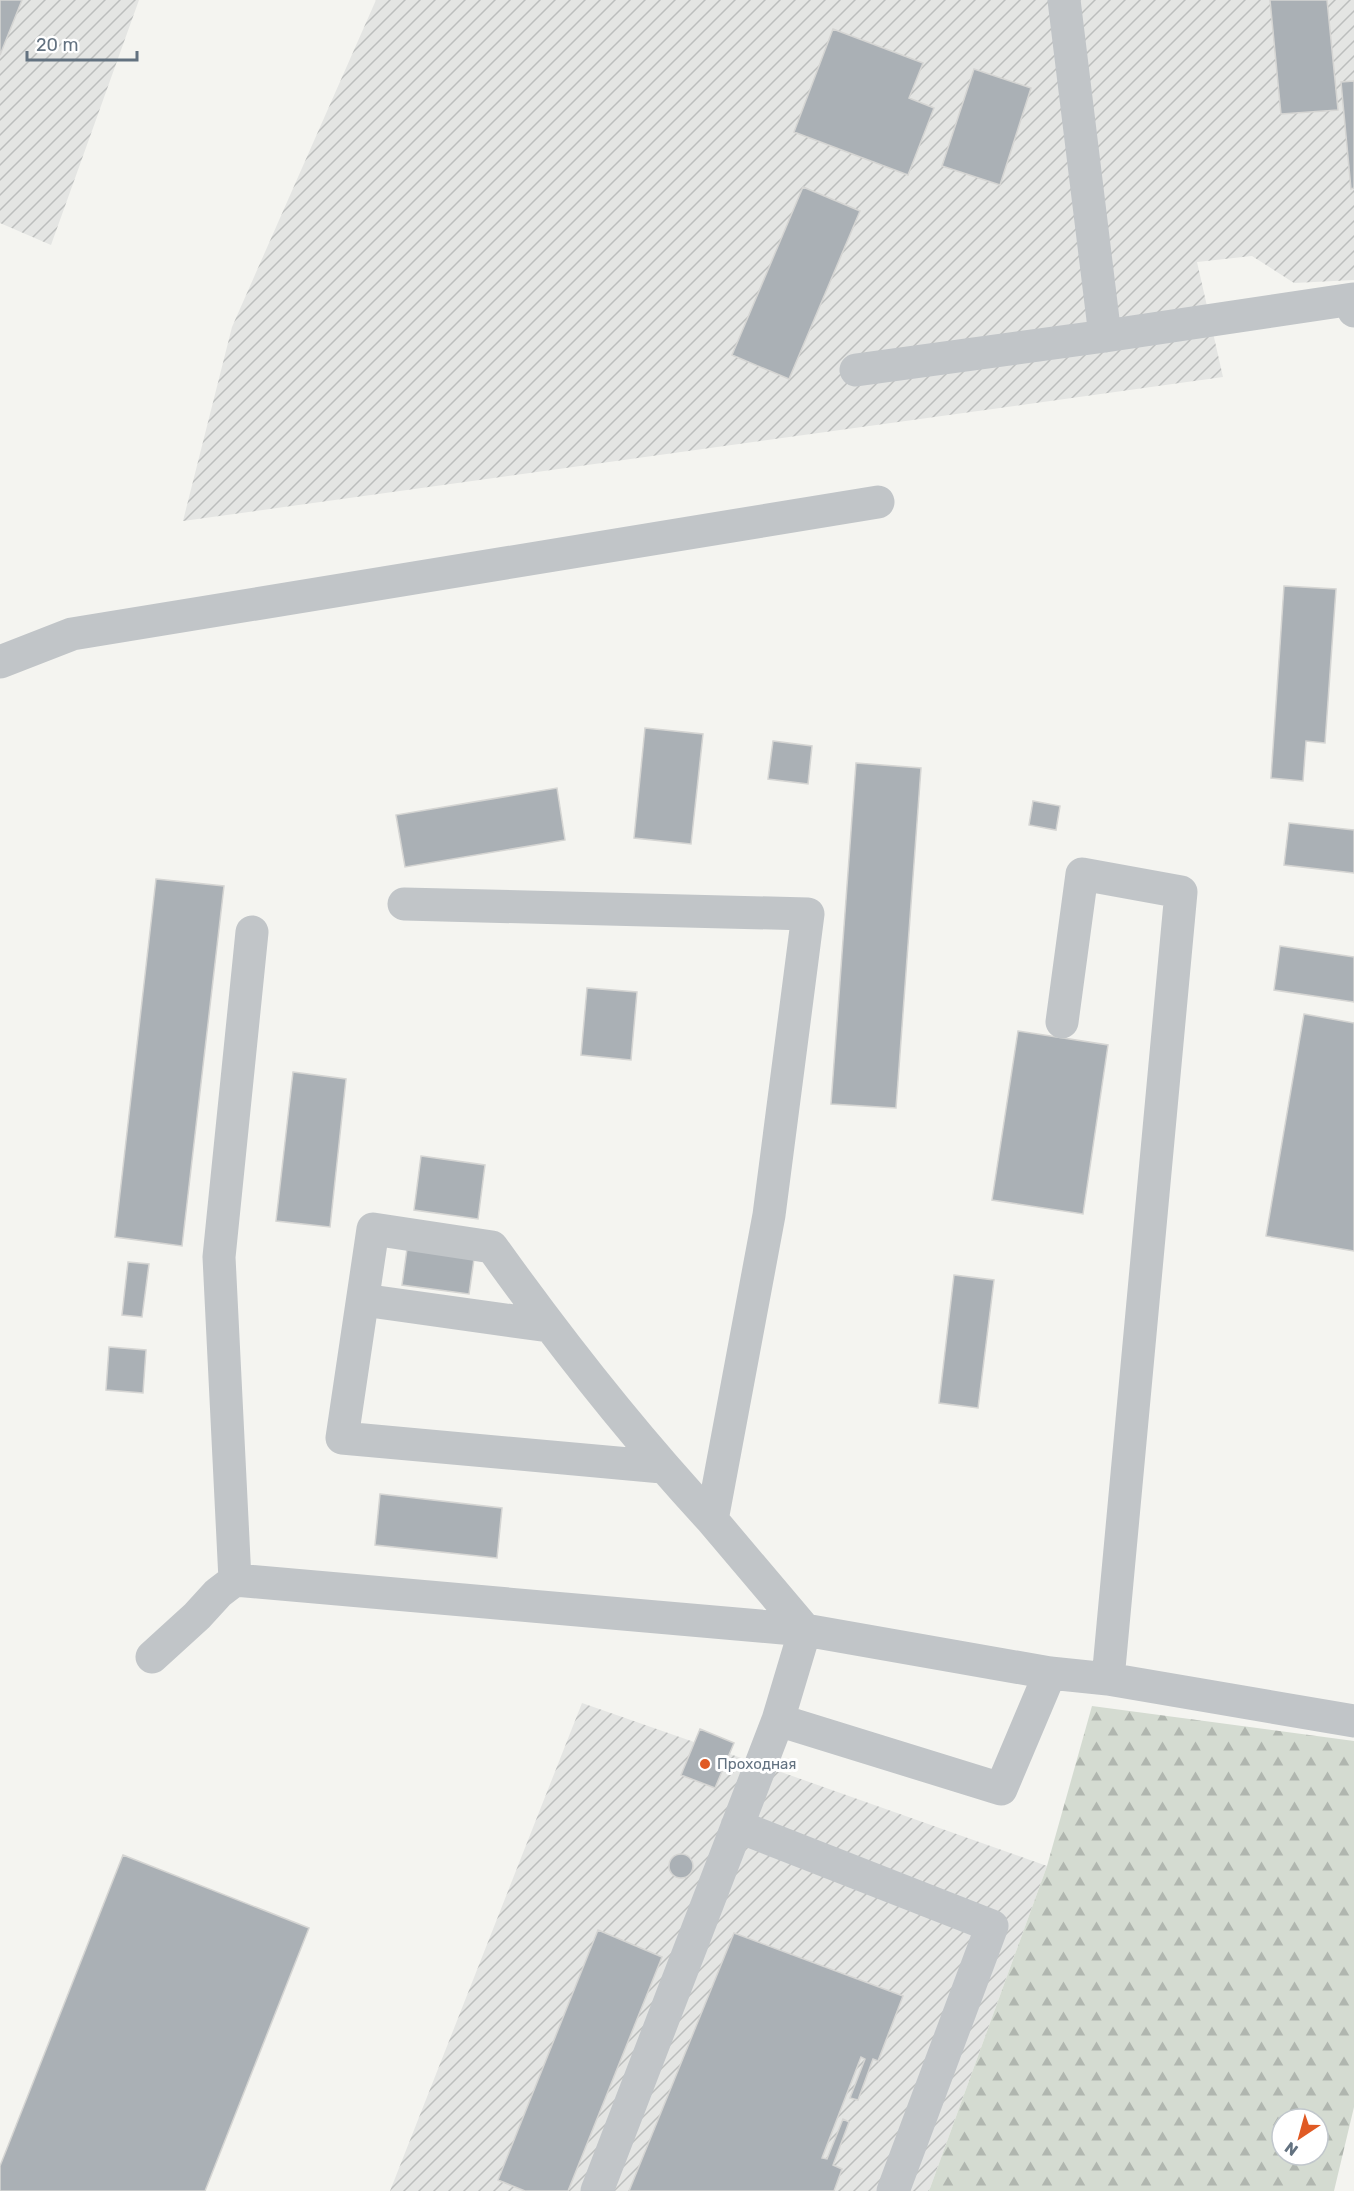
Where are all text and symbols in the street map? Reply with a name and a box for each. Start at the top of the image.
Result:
scale bar [27,24,136,62]
text: 20 m [36,34,78,56]
place label: Проходная [717,1755,797,1773]
marker: Проходная [698,1757,712,1771]
north arrow [1270,2107,1330,2167]
text: N [1281,2138,1302,2160]

